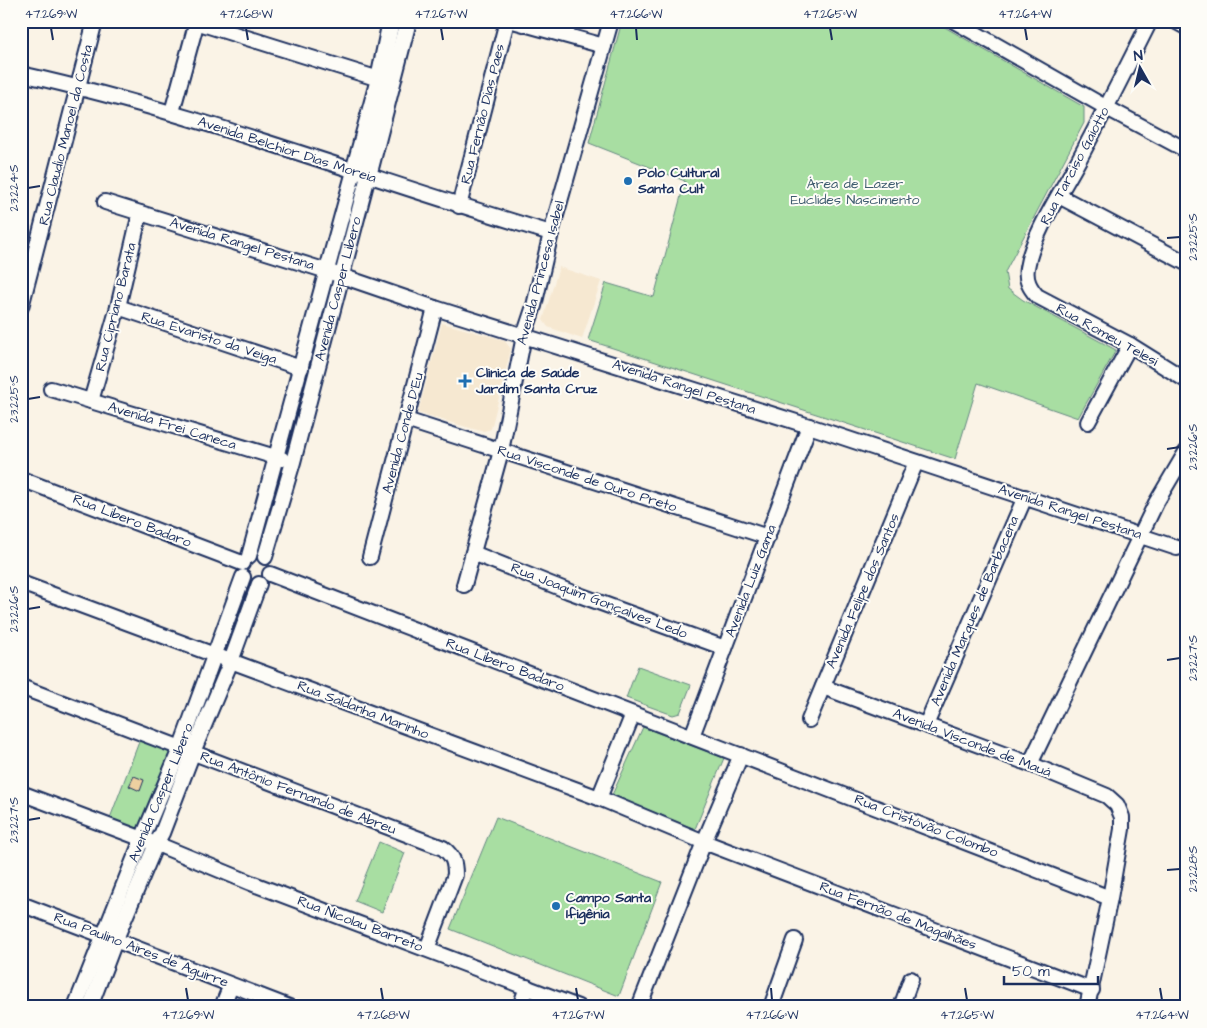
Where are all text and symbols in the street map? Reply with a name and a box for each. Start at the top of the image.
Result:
text: 47.269°W [25,6,78,23]
text: 47.268°W [219,6,273,23]
text: 47.267°W [415,6,468,23]
text: 47.266°W [609,6,663,23]
text: 47.265°W [803,6,858,23]
text: 47.264°W [998,6,1053,23]
street label: Rua Fernão Dias Paes [456,42,510,186]
north arrow [1114,42,1164,92]
street label: Rua Claudio Manoel da Costa [34,43,98,227]
text: N [1133,46,1144,67]
street label: Rua Tarciso Gaiotto [1035,103,1115,228]
street label: Avenida Belchior Dias Moreia [195,112,379,188]
place label: Polo Cultural Santa Cult [637,163,720,199]
text: 23.224°S [6,164,23,211]
park label: Área de Lazer Euclides Nascimento [791,174,920,210]
marker: Polo Cultural Santa Cult [622,175,634,187]
street label: Avenida Princesa Isabel [512,199,570,347]
street label: Avenida Rangel Pestana [167,213,317,275]
text: 23.225°S [1185,213,1202,261]
street label: Avenida Casper Libero [310,214,367,363]
street label: Rua Cipriano Barata [90,241,142,373]
street label: Rua Romeu Telesi [1052,299,1162,371]
street label: Rua Evaristo da Veiga [139,307,279,369]
street label: Avenida Rangel Pestana [610,354,758,420]
place label: Clinica de Saúde Jardim Santa Cruz [475,363,598,399]
street label: Avenida Conde D'Eu [377,370,429,496]
marker: Clinica de Saúde Jardim Santa Cruz [458,374,472,388]
text: 23.225°S [6,375,23,423]
street label: Avenida Frei Caneca [105,397,239,455]
text: 23.226°S [1185,424,1202,470]
street label: Rua Visconde de Ouro Preto [495,440,679,518]
street label: Avenida Rangel Pestana [996,479,1144,545]
street label: Rua Libero Badaro [70,489,194,553]
street label: Avenida Felipe dos Santos [821,510,905,672]
street label: Avenida Marques de Barbacena [926,513,1024,709]
street label: Avenida Luiz Gama [720,522,782,640]
street label: Rua Joaquim Gonçalves Ledo [508,558,690,644]
text: 23.226°S [6,586,23,632]
street label: Rua Libero Badaro [443,633,567,697]
text: 23.227°S [1185,635,1202,681]
street label: Rua Saldanha Marinho [294,676,432,744]
street label: Avenida Visconde de Mauá [890,704,1054,782]
street label: Avenida Casper Libero [124,720,199,865]
street label: Rua Antônio Fernando de Abreu [197,746,399,840]
street label: Rua Cristóvão Colombo [851,789,1001,863]
text: 23.227°S [6,797,23,843]
text: 23.228°S [1185,845,1202,892]
street label: Rua Fernão de Magalhães [817,877,979,955]
place label: Campo Santa Ifigênia [566,888,652,925]
street label: Rua Nicolau Barreto [294,891,426,957]
marker: Campo Santa Ifigênia [550,900,562,912]
street label: Rua Paulino Aires de Aguirre [51,907,232,993]
scale bar [1004,953,1098,985]
text: 50 m [1012,961,1050,982]
text: 47.269°W [162,1007,215,1024]
text: 47.268°W [356,1007,410,1024]
text: 47.267°W [552,1007,605,1024]
text: 47.266°W [745,1007,799,1024]
text: 47.265°W [940,1007,995,1024]
text: 47.264°W [1135,1007,1190,1024]

